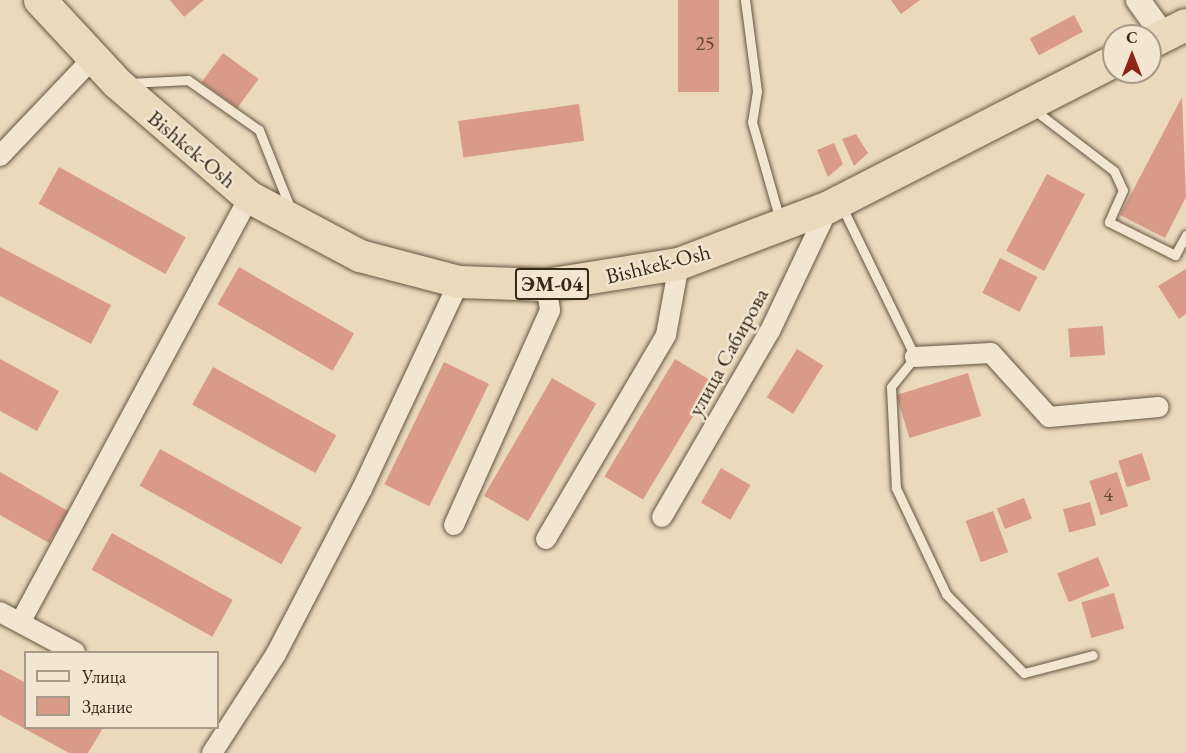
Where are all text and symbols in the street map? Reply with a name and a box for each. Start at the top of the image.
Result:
north arrow [1102,24,1162,84]
text: С [1126,27,1138,48]
house number: 25 [695,31,715,55]
street label: Bishkek-Osh [142,104,242,194]
street label: Bishkek-Osh [603,238,713,290]
road number: ЭМ-04 [514,266,590,302]
street label: улица Сабирова [682,283,774,421]
house number: 4 [1103,482,1113,506]
legend [24,651,219,729]
text: Улица [82,665,126,688]
text: Здание [82,695,132,718]

